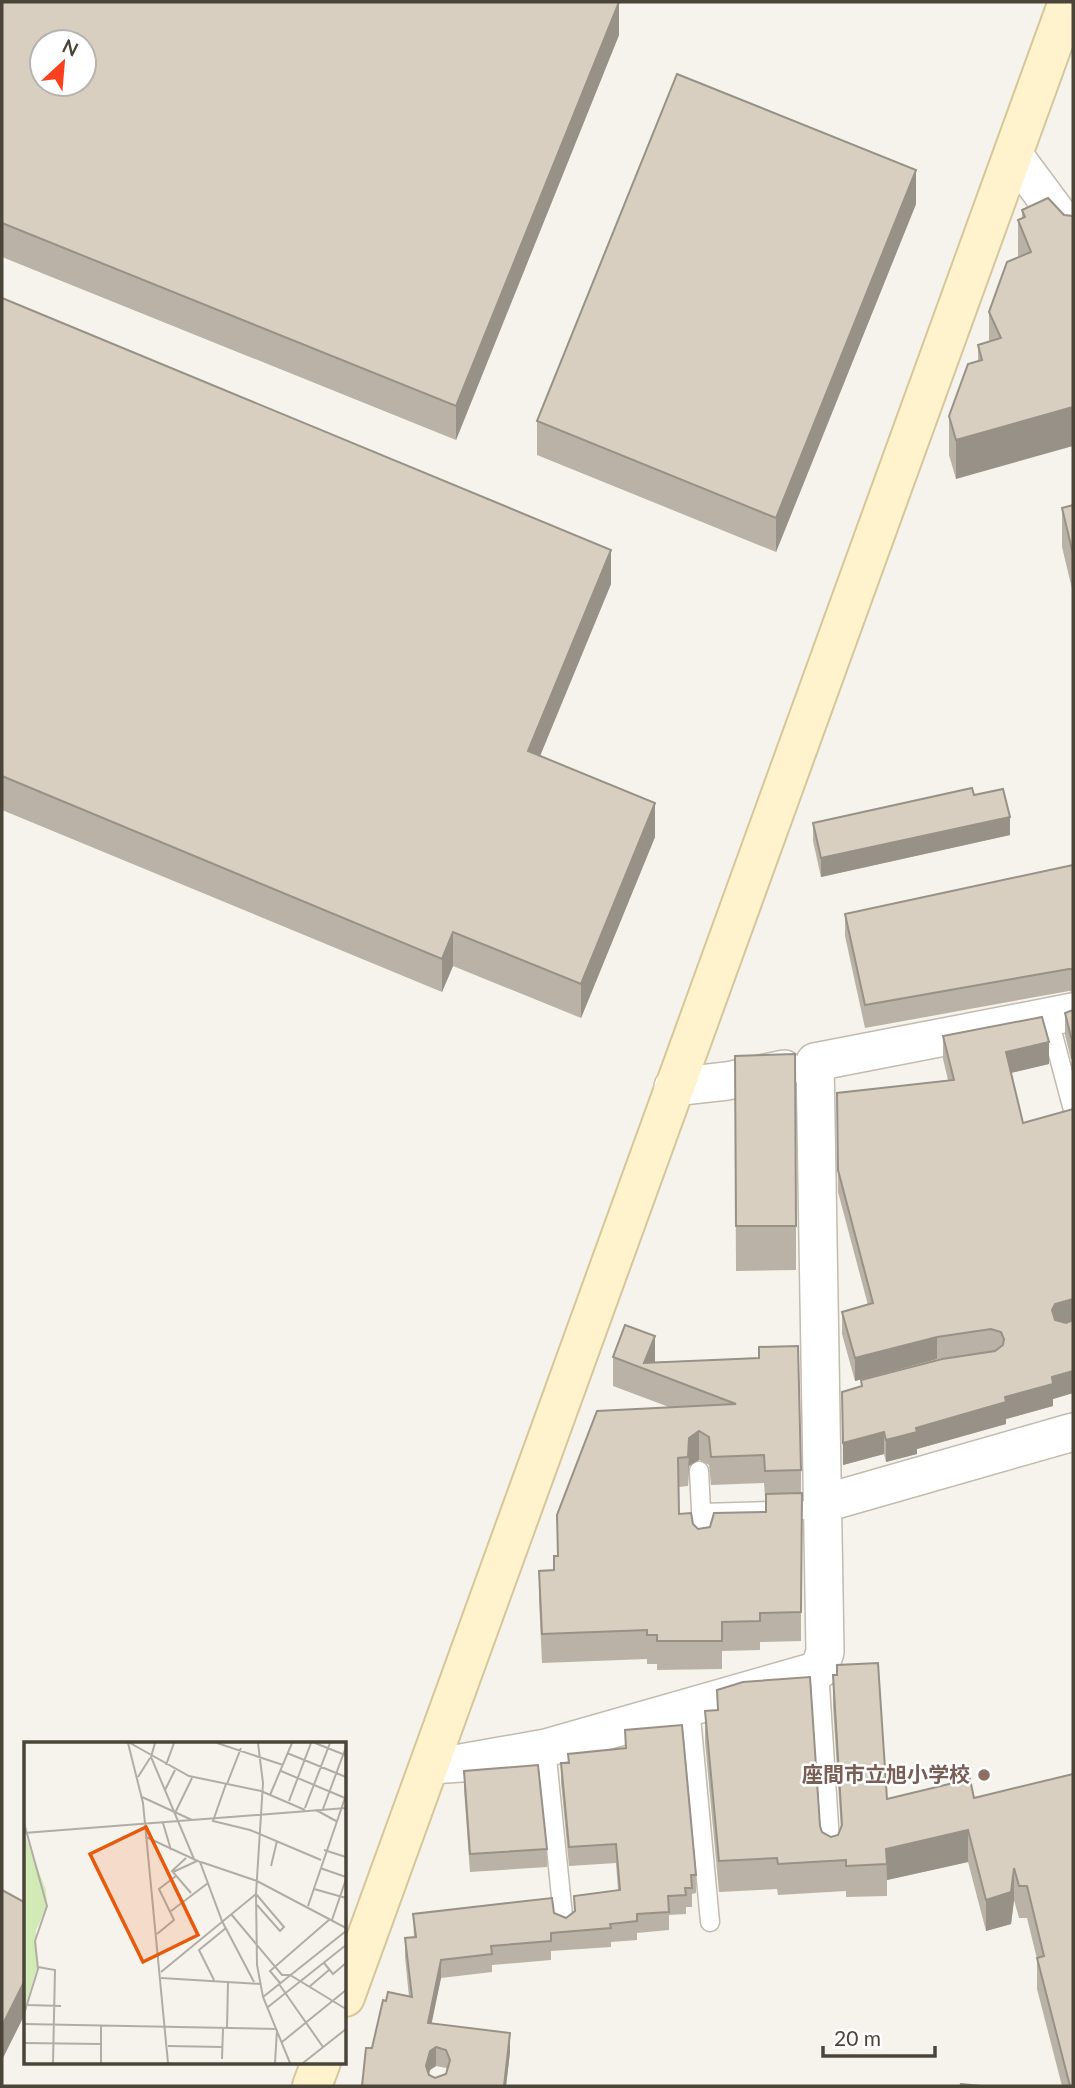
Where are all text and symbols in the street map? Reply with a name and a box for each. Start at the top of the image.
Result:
north arrow [28,28,98,98]
text: N [59,34,82,61]
inset map [24,1742,346,2064]
place label: 座間市立旭小学校 [802,1761,970,1786]
marker: 座間市立旭小学校 [976,1767,992,1783]
scale bar [823,2014,935,2058]
text: 20 m [834,2025,881,2050]

